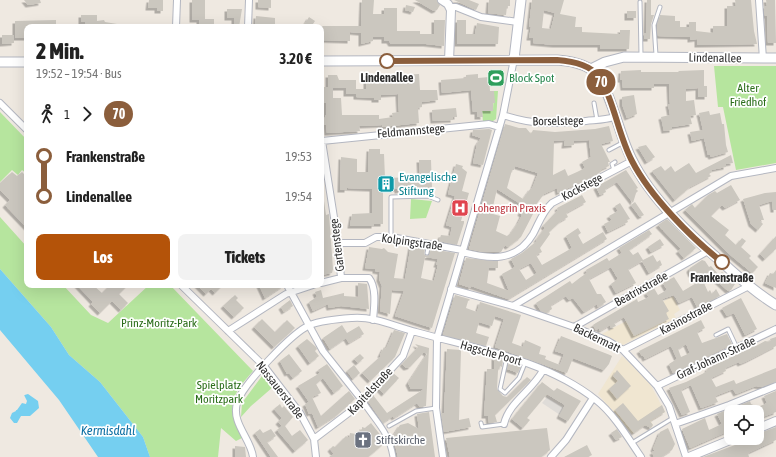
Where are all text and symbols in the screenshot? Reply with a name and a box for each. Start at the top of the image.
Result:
text: 2 Min. [36,38,84,64]
text: 3.20 € [279,50,312,67]
street label: Lindenallee [688,51,742,65]
marker: Lindenallee [379,53,395,69]
text: 19:52 – 19:54 · Bus [36,66,122,81]
sports icon: Block Spot [486,68,506,88]
line badge: 70 [583,69,619,95]
place label: Lindenallee [361,71,414,85]
place label: Block Spot [509,71,555,85]
text: 70 [594,74,608,90]
park label: Alter Friedhof [730,81,767,109]
icon: walk [36,103,58,125]
icon: forward [76,103,98,125]
text: 70 [112,106,125,122]
text: 1 [64,107,70,122]
street label: Borselstege [532,114,584,128]
street label: Feldmannstege [376,121,446,141]
text: Frankenstraße [66,148,145,165]
text: 19:53 [285,149,312,164]
place label: Evangelische Stiftung [399,170,457,198]
street label: Kockstege [559,170,605,204]
building icon: Evangelische Stiftung [376,174,396,194]
text: Lindenallee [66,188,132,205]
text: 19:54 [285,189,312,204]
hospital icon: Lohengrin Praxis [450,198,470,218]
place label: Lohengrin Praxis [473,201,546,215]
street label: Gartenstege [327,218,347,272]
street label: Kolpingstraße [381,231,443,253]
button: Los [36,234,170,280]
button: Tickets [178,234,312,280]
marker: Frankenstraße [714,254,730,270]
street label: Beatrixstraße [612,269,670,309]
place label: Frankenstraße [690,271,754,285]
street label: Kasinostraße [657,298,715,338]
park label: Prinz-Moritz-Park [121,316,198,330]
street label: Backermatt [571,321,623,356]
street label: Graf-Johann-Straße [674,334,758,382]
street label: Hagsche Poort [459,338,524,369]
street label: Nassauerstraße [253,358,307,422]
street label: Kapitelstraße [345,365,395,417]
park label: Spielplatz Moritzpark [195,378,244,406]
map controls [724,405,764,445]
button: locate [724,405,764,445]
water label: Kermisdahl [81,423,135,438]
church icon: Stiftskirche [353,430,373,450]
place label: Stiftskirche [376,433,425,447]

